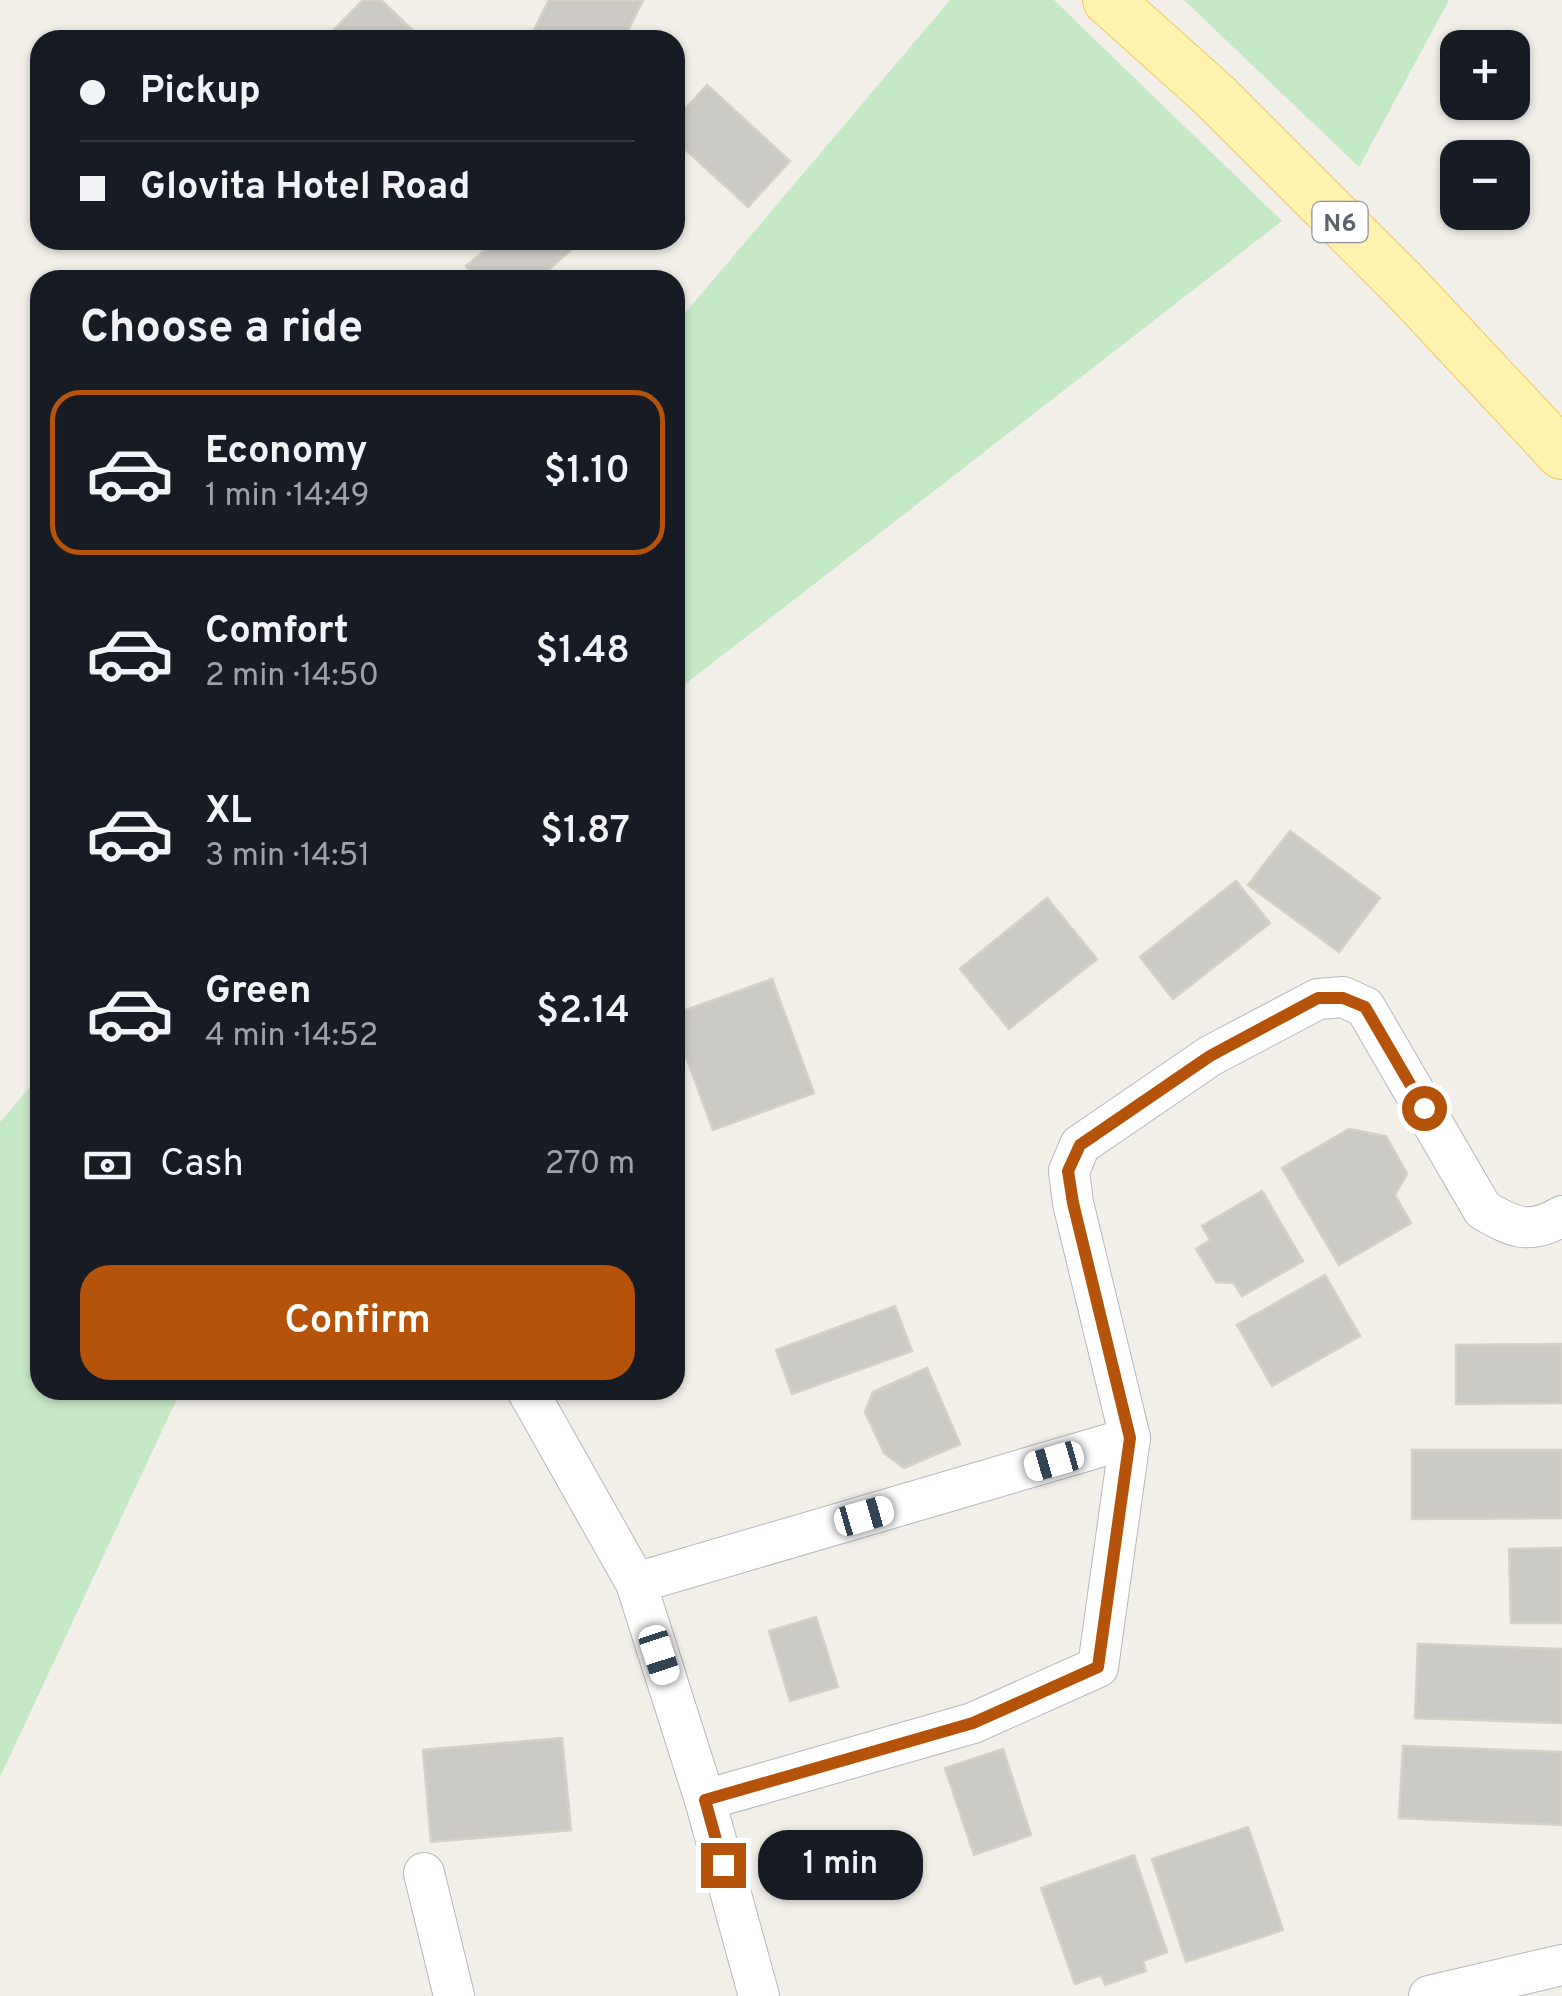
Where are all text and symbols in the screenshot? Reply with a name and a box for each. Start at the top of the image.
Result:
map controls [1440,30,1530,230]
button: + [1440,30,1530,120]
text: Pickup [140,68,261,117]
button: − [1440,140,1530,230]
text: Glovita Hotel Road [140,164,470,213]
road number: N6 [1312,202,1368,242]
text: Choose a ride [80,301,363,358]
icon: car [85,428,175,518]
text: Economy [205,428,367,477]
text: $1.10 [544,448,630,497]
text: 1 min · 14:49 [205,477,370,517]
icon: car [85,608,175,698]
text: Comfort [205,608,349,657]
text: $1.48 [536,628,630,677]
text: 2 min · 14:50 [205,657,379,697]
icon: car [85,788,175,878]
text: XL [205,788,252,837]
text: $1.87 [540,808,630,857]
text: 3 min · 14:51 [205,837,370,877]
icon: car [85,968,175,1058]
text: Green [205,968,311,1017]
text: $2.14 [536,988,630,1037]
text: 4 min · 14:52 [205,1017,378,1057]
route start [1402,1086,1447,1131]
icon: cash [80,1138,135,1193]
text: Cash [160,1141,244,1190]
text: 270 m [545,1145,635,1185]
button: Confirm [80,1265,635,1380]
car [1021,1438,1087,1484]
car [831,1493,897,1539]
car [635,1622,683,1688]
callout: 1 min [758,1830,923,1900]
route end [701,1843,746,1888]
text: 1 min [803,1845,878,1885]

